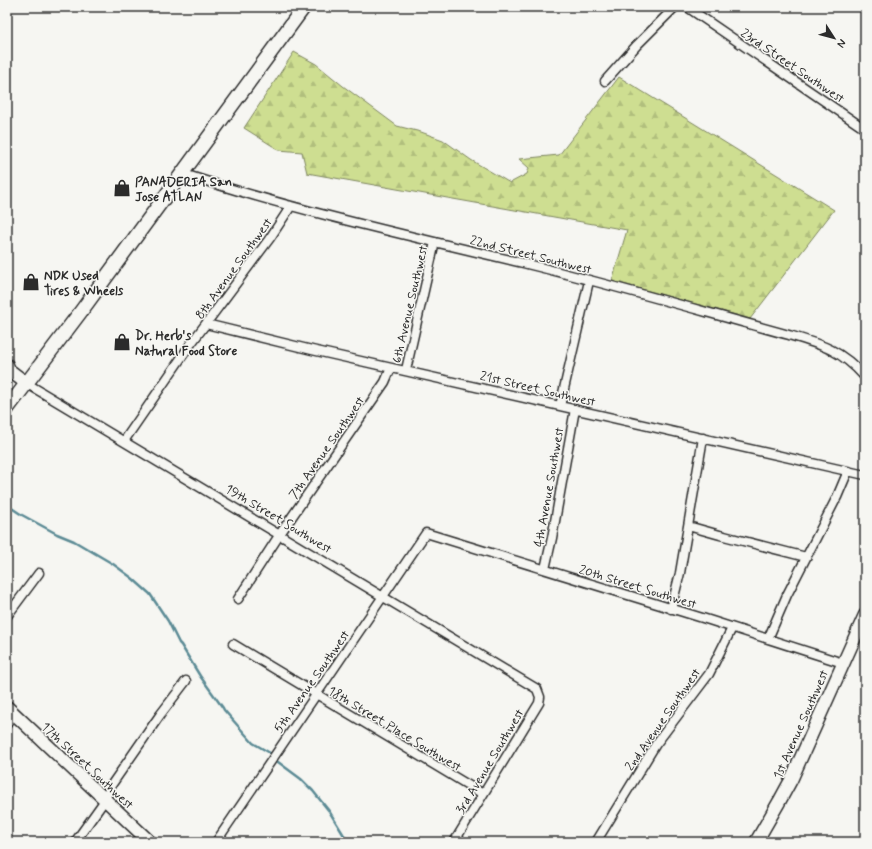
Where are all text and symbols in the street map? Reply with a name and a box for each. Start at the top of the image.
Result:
north arrow [814,18,854,58]
street label: 23rd Street Southwest [737,25,847,107]
text: N [833,36,849,50]
place label: PANADERIA San Jose ATLAN [135,174,232,206]
shop icon: PANADERIA San Jose ATLAN [112,178,132,198]
street label: 8th Avenue Southwest [192,215,277,323]
street label: 22nd Street Southwest [468,232,593,279]
street label: 6th Avenue Southwest [389,244,432,365]
place label: NDK Used Tires & Wheels [44,268,124,300]
shop icon: NDK Used Tires & Wheels [21,272,41,292]
place label: Dr. Herb's Natural Food Store [135,328,238,360]
shop icon: Dr. Herb's Natural Food Store [112,332,132,352]
street label: 21st Street Southwest [478,368,597,411]
street label: 7th Avenue Southwest [285,393,369,503]
street label: 4th Avenue Southwest [531,426,568,548]
street label: 19th Street Southwest [222,481,335,558]
street label: 20th Street Southwest [577,561,698,613]
street label: 5th Avenue Southwest [270,627,354,736]
street label: 2nd Avenue Southwest [621,665,705,774]
street label: 1st Avenue Southwest [770,667,833,782]
street label: 18th Street Place Southwest [324,683,464,776]
street label: 3rd Avenue Southwest [452,706,528,817]
street label: 17th Street Southwest [37,719,137,813]

